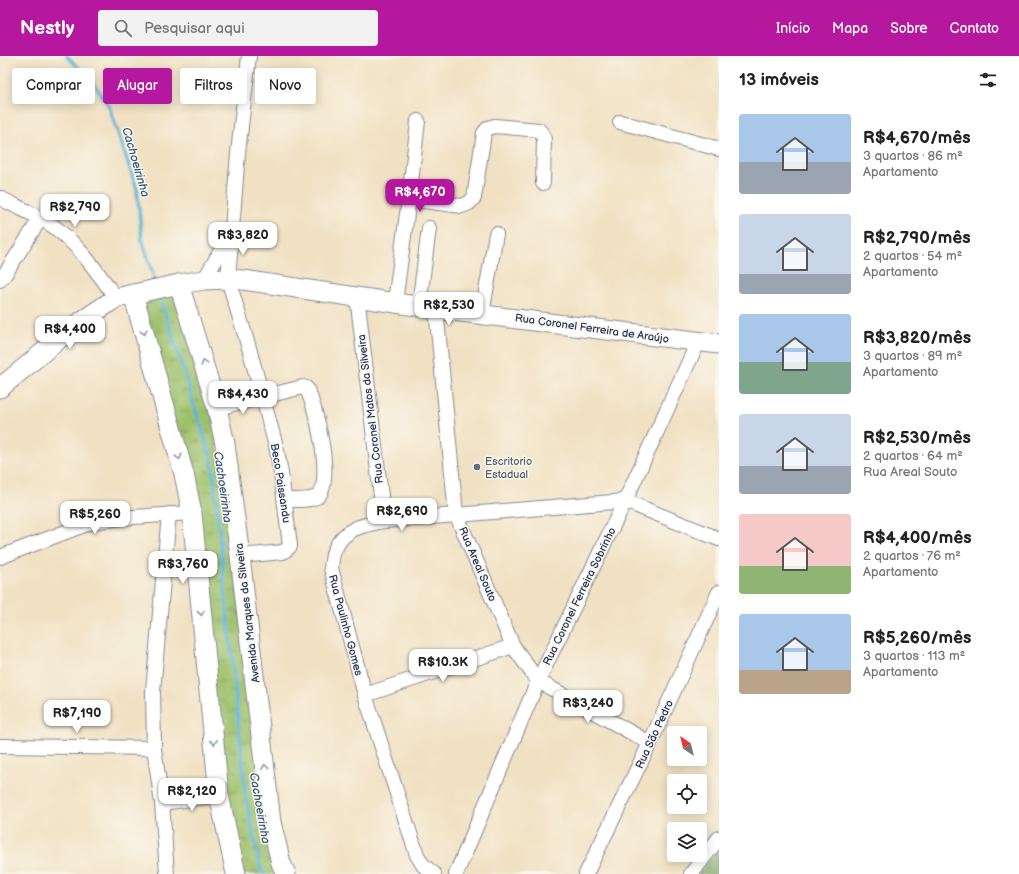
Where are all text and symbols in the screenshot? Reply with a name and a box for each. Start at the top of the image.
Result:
search box [98,10,378,46]
text: Nestly [20,17,74,40]
icon: search [112,17,134,39]
text: Pesquisar aqui [144,19,245,38]
text: Início [776,20,810,37]
text: Mapa [832,20,868,37]
text: Sobre [890,20,928,37]
text: Contato [950,20,999,37]
chip: Comprar [12,68,95,104]
chip: Alugar [103,68,172,104]
chip: Filtros [180,68,247,104]
chip: Novo [255,68,316,104]
icon: filters [977,69,999,91]
text: 13 imóveis [739,70,819,90]
water label: Cachoeirinha [118,126,153,199]
text: R$4,670/mês [863,128,971,148]
icon: home [771,130,819,178]
text: 3 quartos · 86 m² [863,148,963,164]
text: Apartamento [863,164,938,180]
pin: R$4,670 [383,179,457,213]
text: R$4,670 [394,184,446,200]
pin: R$2,790 [38,194,112,228]
text: R$2,790 [49,199,101,215]
pin: R$3,820 [206,222,280,256]
text: R$3,820 [217,227,269,243]
text: R$2,790/mês [863,228,971,248]
icon: home [771,230,819,278]
text: 2 quartos · 54 m² [863,248,962,264]
text: Apartamento [863,264,938,280]
pin: R$2,530 [412,292,486,326]
text: R$2,530 [423,297,475,313]
street label: Rua Coronel Ferreira de Araújo [514,311,670,346]
pin: R$4,400 [33,316,107,350]
text: R$4,400 [44,321,96,337]
one-way arrow [139,328,148,335]
text: R$3,820/mês [863,328,971,348]
icon: home [771,330,819,378]
street label: Rua Coronel Matos da Silveira [355,334,386,484]
text: 3 quartos · 89 m² [863,348,962,364]
one-way arrow [200,360,209,367]
text: Apartamento [863,364,938,380]
pin: R$4,430 [206,381,280,415]
text: R$4,430 [217,386,269,402]
text: R$2,530/mês [863,428,971,448]
icon: home [771,430,819,478]
street label: Beco Paissandu [268,442,293,524]
text: 2 quartos · 64 m² [863,448,963,464]
water label: Cachoeirinha [210,450,235,524]
one-way arrow [174,453,183,460]
place label: Escritorio Estadual [485,455,532,481]
marker: Escritorio Estadual [472,462,482,472]
text: Rua Areal Souto [863,464,957,480]
pin: R$2,690 [365,498,439,532]
pin: R$5,260 [58,501,132,535]
text: R$2,690 [376,503,428,519]
text: R$5,260 [69,506,121,522]
street label: Rua Areal Souto [456,525,499,603]
street label: Rua Coronel Ferreira Sobrinho [540,525,619,667]
text: R$4,400/mês [863,528,972,548]
icon: home [771,530,819,578]
street label: Avenida Marques da Silveira [232,542,263,683]
text: 2 quartos · 76 m² [863,548,961,564]
pin: R$3,760 [146,551,220,585]
text: R$3,760 [158,556,209,572]
text: Apartamento [863,564,938,580]
street label: Rua Paulinho Gomes [326,573,365,678]
one-way arrow [196,610,205,616]
text: R$5,260/mês [863,628,971,648]
icon: home [771,630,819,678]
text: 3 quartos · 113 m² [863,648,965,664]
pin: R$10.3K [406,649,480,683]
text: R$10.3K [418,654,468,670]
text: Apartamento [863,664,938,680]
pin: R$3,240 [551,690,625,724]
text: R$3,240 [563,695,614,711]
street label: Rua São Pedro [633,698,676,771]
pin: R$7,190 [40,700,114,734]
text: R$7,190 [53,705,101,721]
north arrow [667,726,707,766]
map controls [667,726,707,862]
one-way arrow [209,739,218,745]
one-way arrow [261,764,270,770]
water label: Cachoeirinha [246,771,273,845]
button: locate [667,774,707,814]
pin: R$2,120 [155,778,229,812]
text: R$2,120 [167,783,217,799]
button: layers [667,822,707,862]

